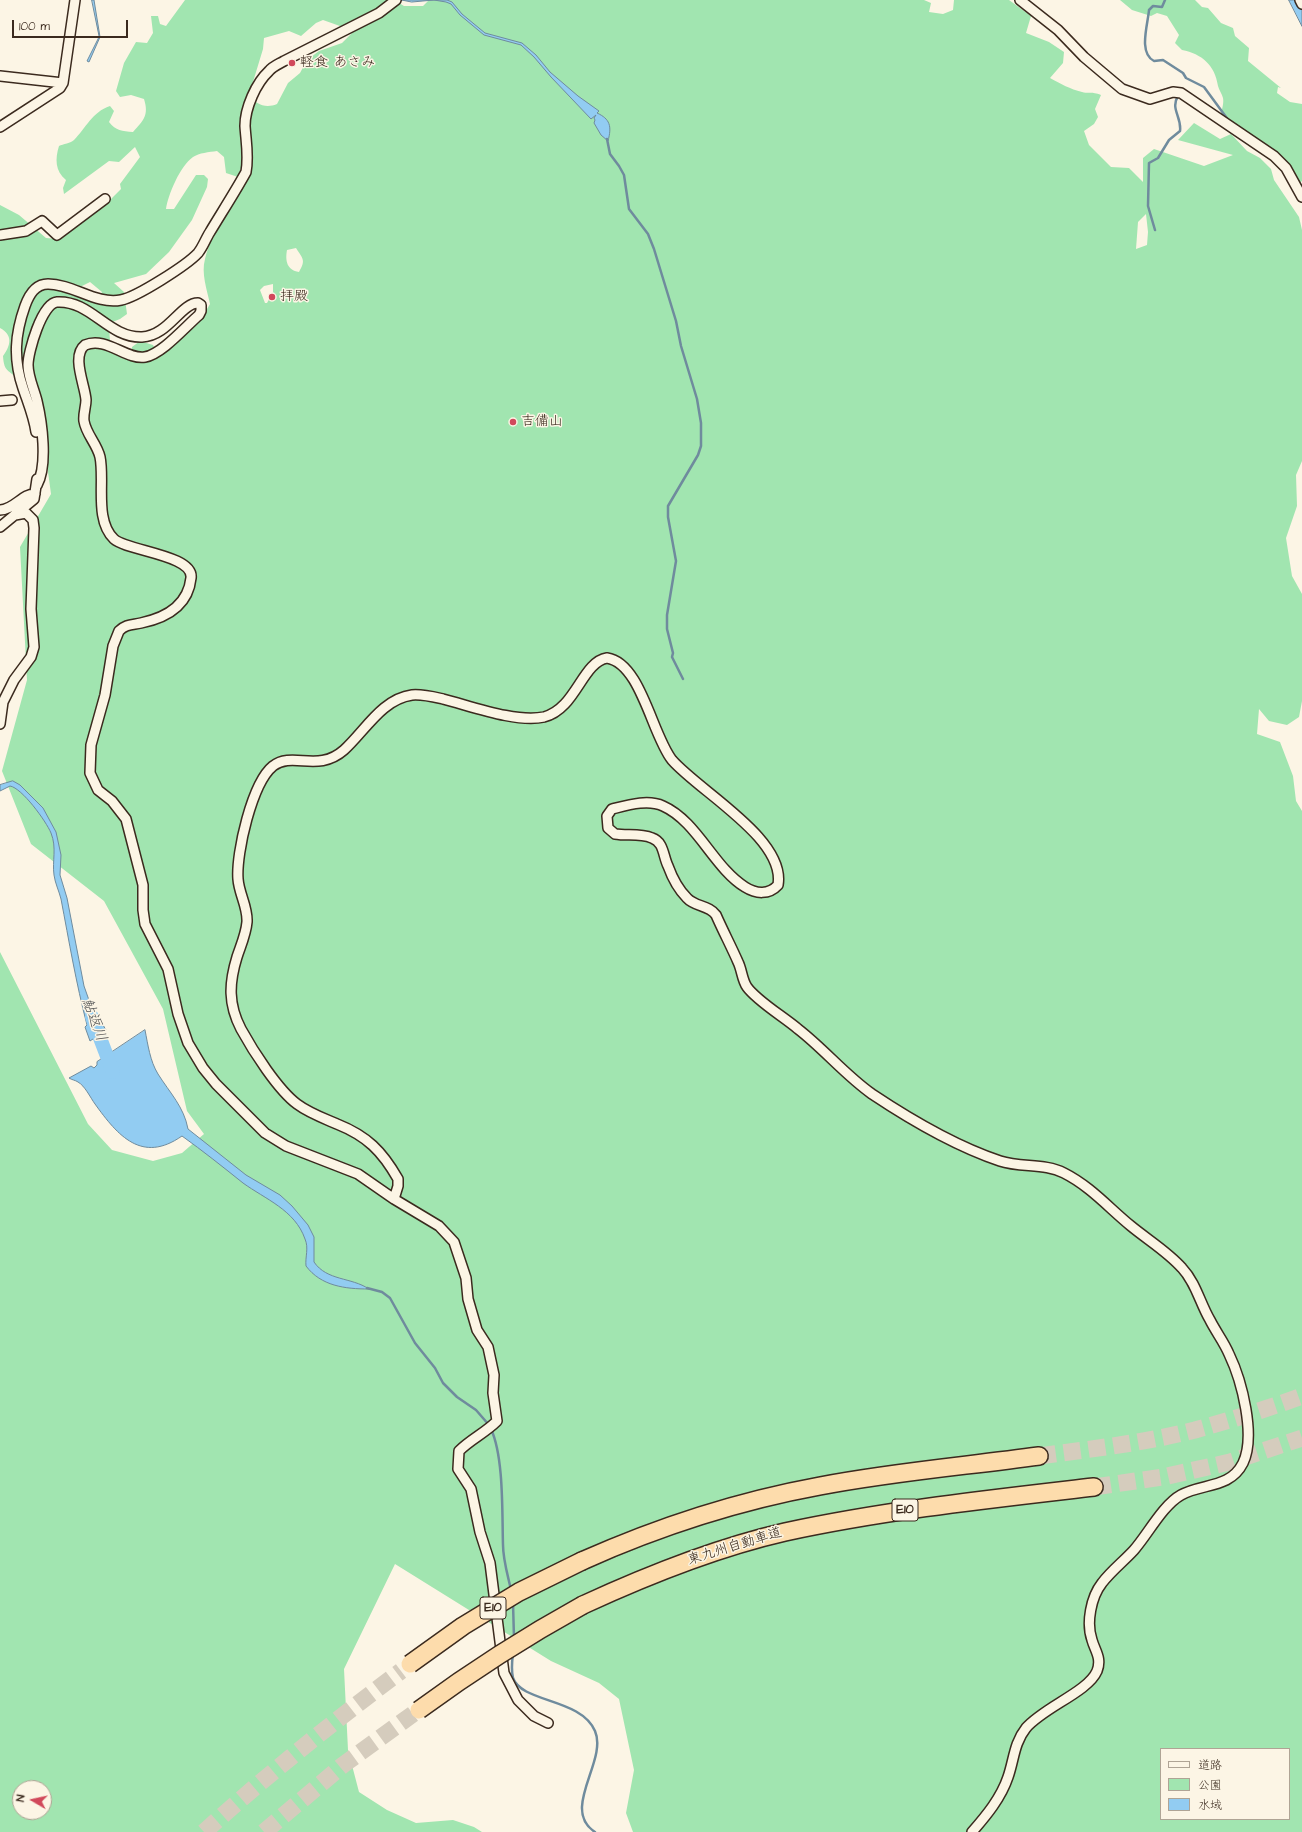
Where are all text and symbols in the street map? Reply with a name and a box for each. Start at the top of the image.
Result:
scale bar [14,12,130,38]
text: 100 m [19,18,50,35]
place label: 軽食 あさみ [300,55,376,71]
marker: 軽食 あさみ [287,58,297,68]
place label: 拝殿 [280,289,308,305]
marker: 拝殿 [267,292,277,302]
place label: 吉備山 [521,414,563,430]
marker: 吉備山 [508,417,518,427]
water label: 鮎返川 [77,996,109,1044]
road number: E10 [892,1499,918,1521]
street label: 東九州自動車道 [686,1525,784,1569]
road number: E10 [480,1597,506,1619]
legend [1160,1748,1290,1820]
text: 道路 [1198,1757,1222,1774]
text: 公園 [1198,1777,1222,1794]
north arrow [12,1780,52,1820]
text: N [13,1794,29,1803]
text: 水域 [1198,1797,1222,1814]

